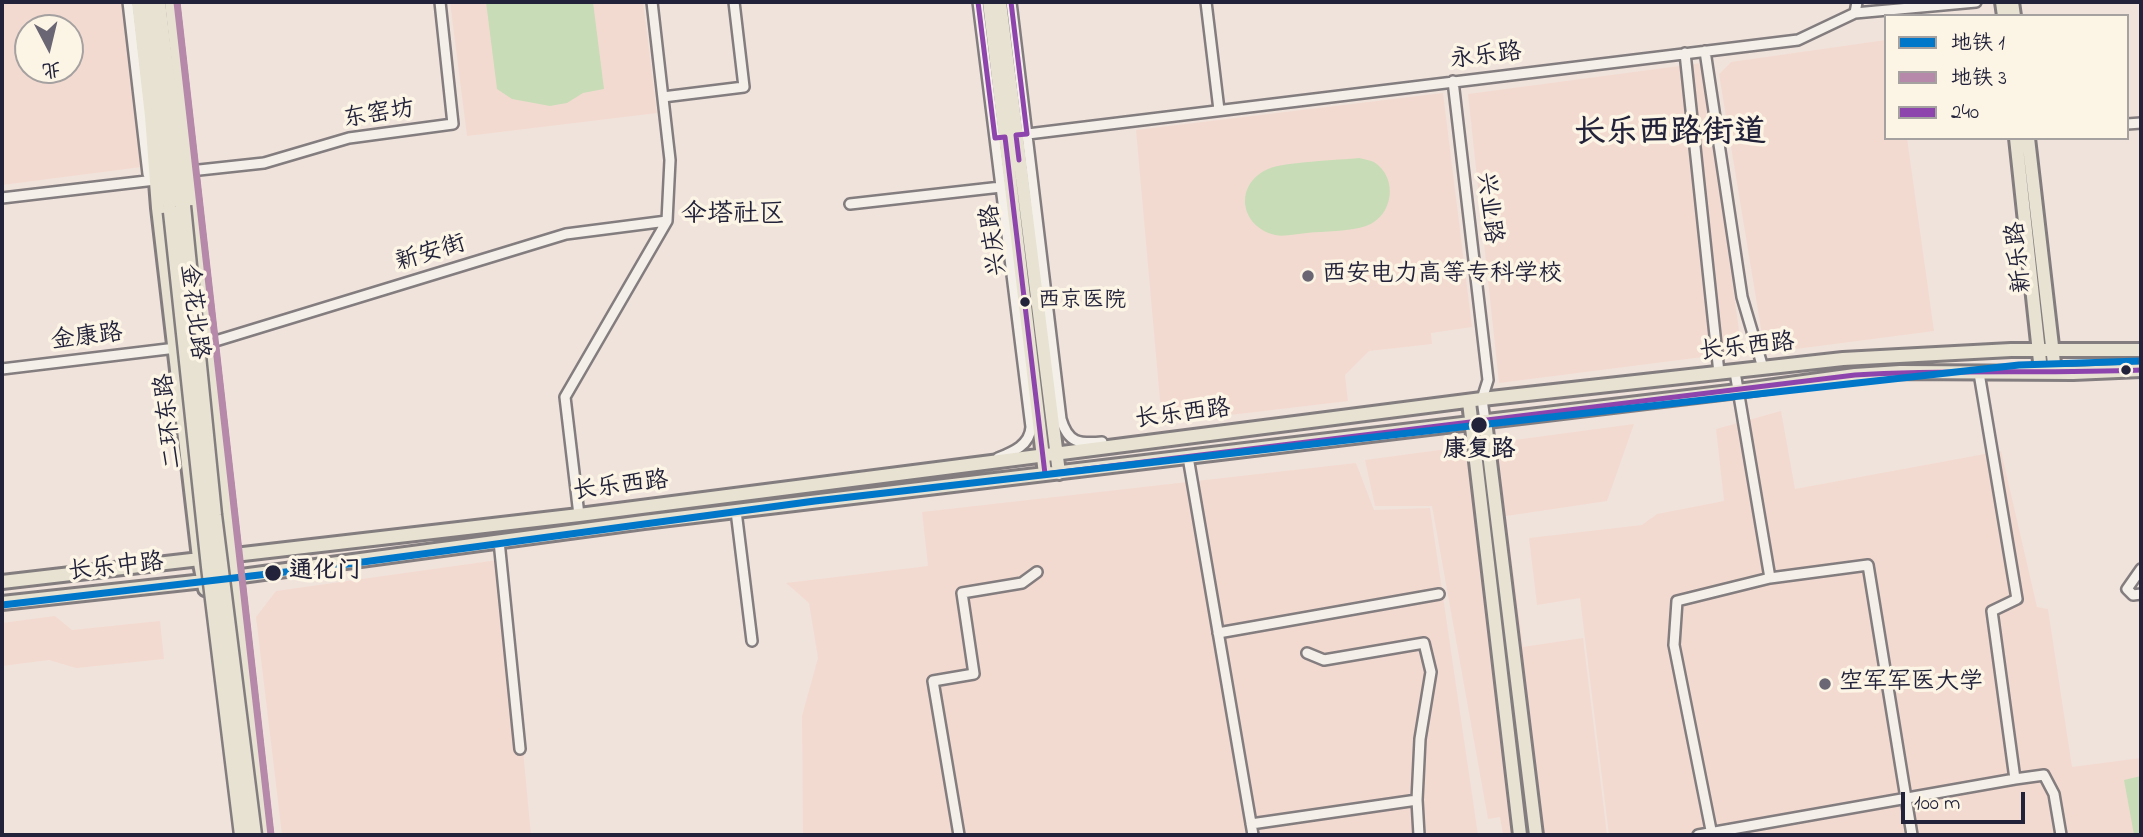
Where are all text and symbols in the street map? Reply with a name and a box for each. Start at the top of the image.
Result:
north arrow [14,14,84,84]
legend [1884,14,2129,140]
text: 地铁 1 [1951,29,2005,59]
street label: 永乐路 [1449,39,1523,77]
text: 北 [40,54,62,83]
text: 地铁 3 [1951,64,2007,94]
street label: 东窑坊 [341,96,417,136]
text: 240 [1951,98,1979,128]
district label: 长乐西路街道 [1574,117,1766,155]
street label: 兴业路 [1468,171,1506,245]
district label: 伞塔社区 [681,201,785,233]
street label: 兴庆路 [977,203,1015,277]
street label: 新乐路 [2003,220,2039,294]
street label: 新安街 [392,231,470,279]
place label: 西安电力高等专科学校 [1322,262,1562,290]
street label: 金花北路 [172,263,212,361]
marker: 西安电力高等专科学校 [1300,268,1316,284]
place label: 西京医院 [1038,289,1126,315]
marker: 西京医院 [1018,295,1032,309]
street label: 金康路 [50,320,124,358]
street label: 长乐西路 [1698,330,1796,368]
unlabelled marker [2119,363,2133,377]
street label: 二环东路 [152,372,190,470]
street label: 长乐西路 [1134,396,1232,436]
marker: 康复路 [1469,415,1489,435]
place label: 康复路 [1443,438,1515,466]
street label: 长乐西路 [572,468,670,508]
street label: 长乐中路 [67,550,165,588]
place label: 通化门 [289,559,361,587]
marker: 通化门 [263,563,283,583]
place label: 空军军医大学 [1839,670,1983,698]
marker: 空军军医大学 [1817,676,1833,692]
scale bar [1905,778,2029,822]
text: 100 m [1914,789,1960,819]

